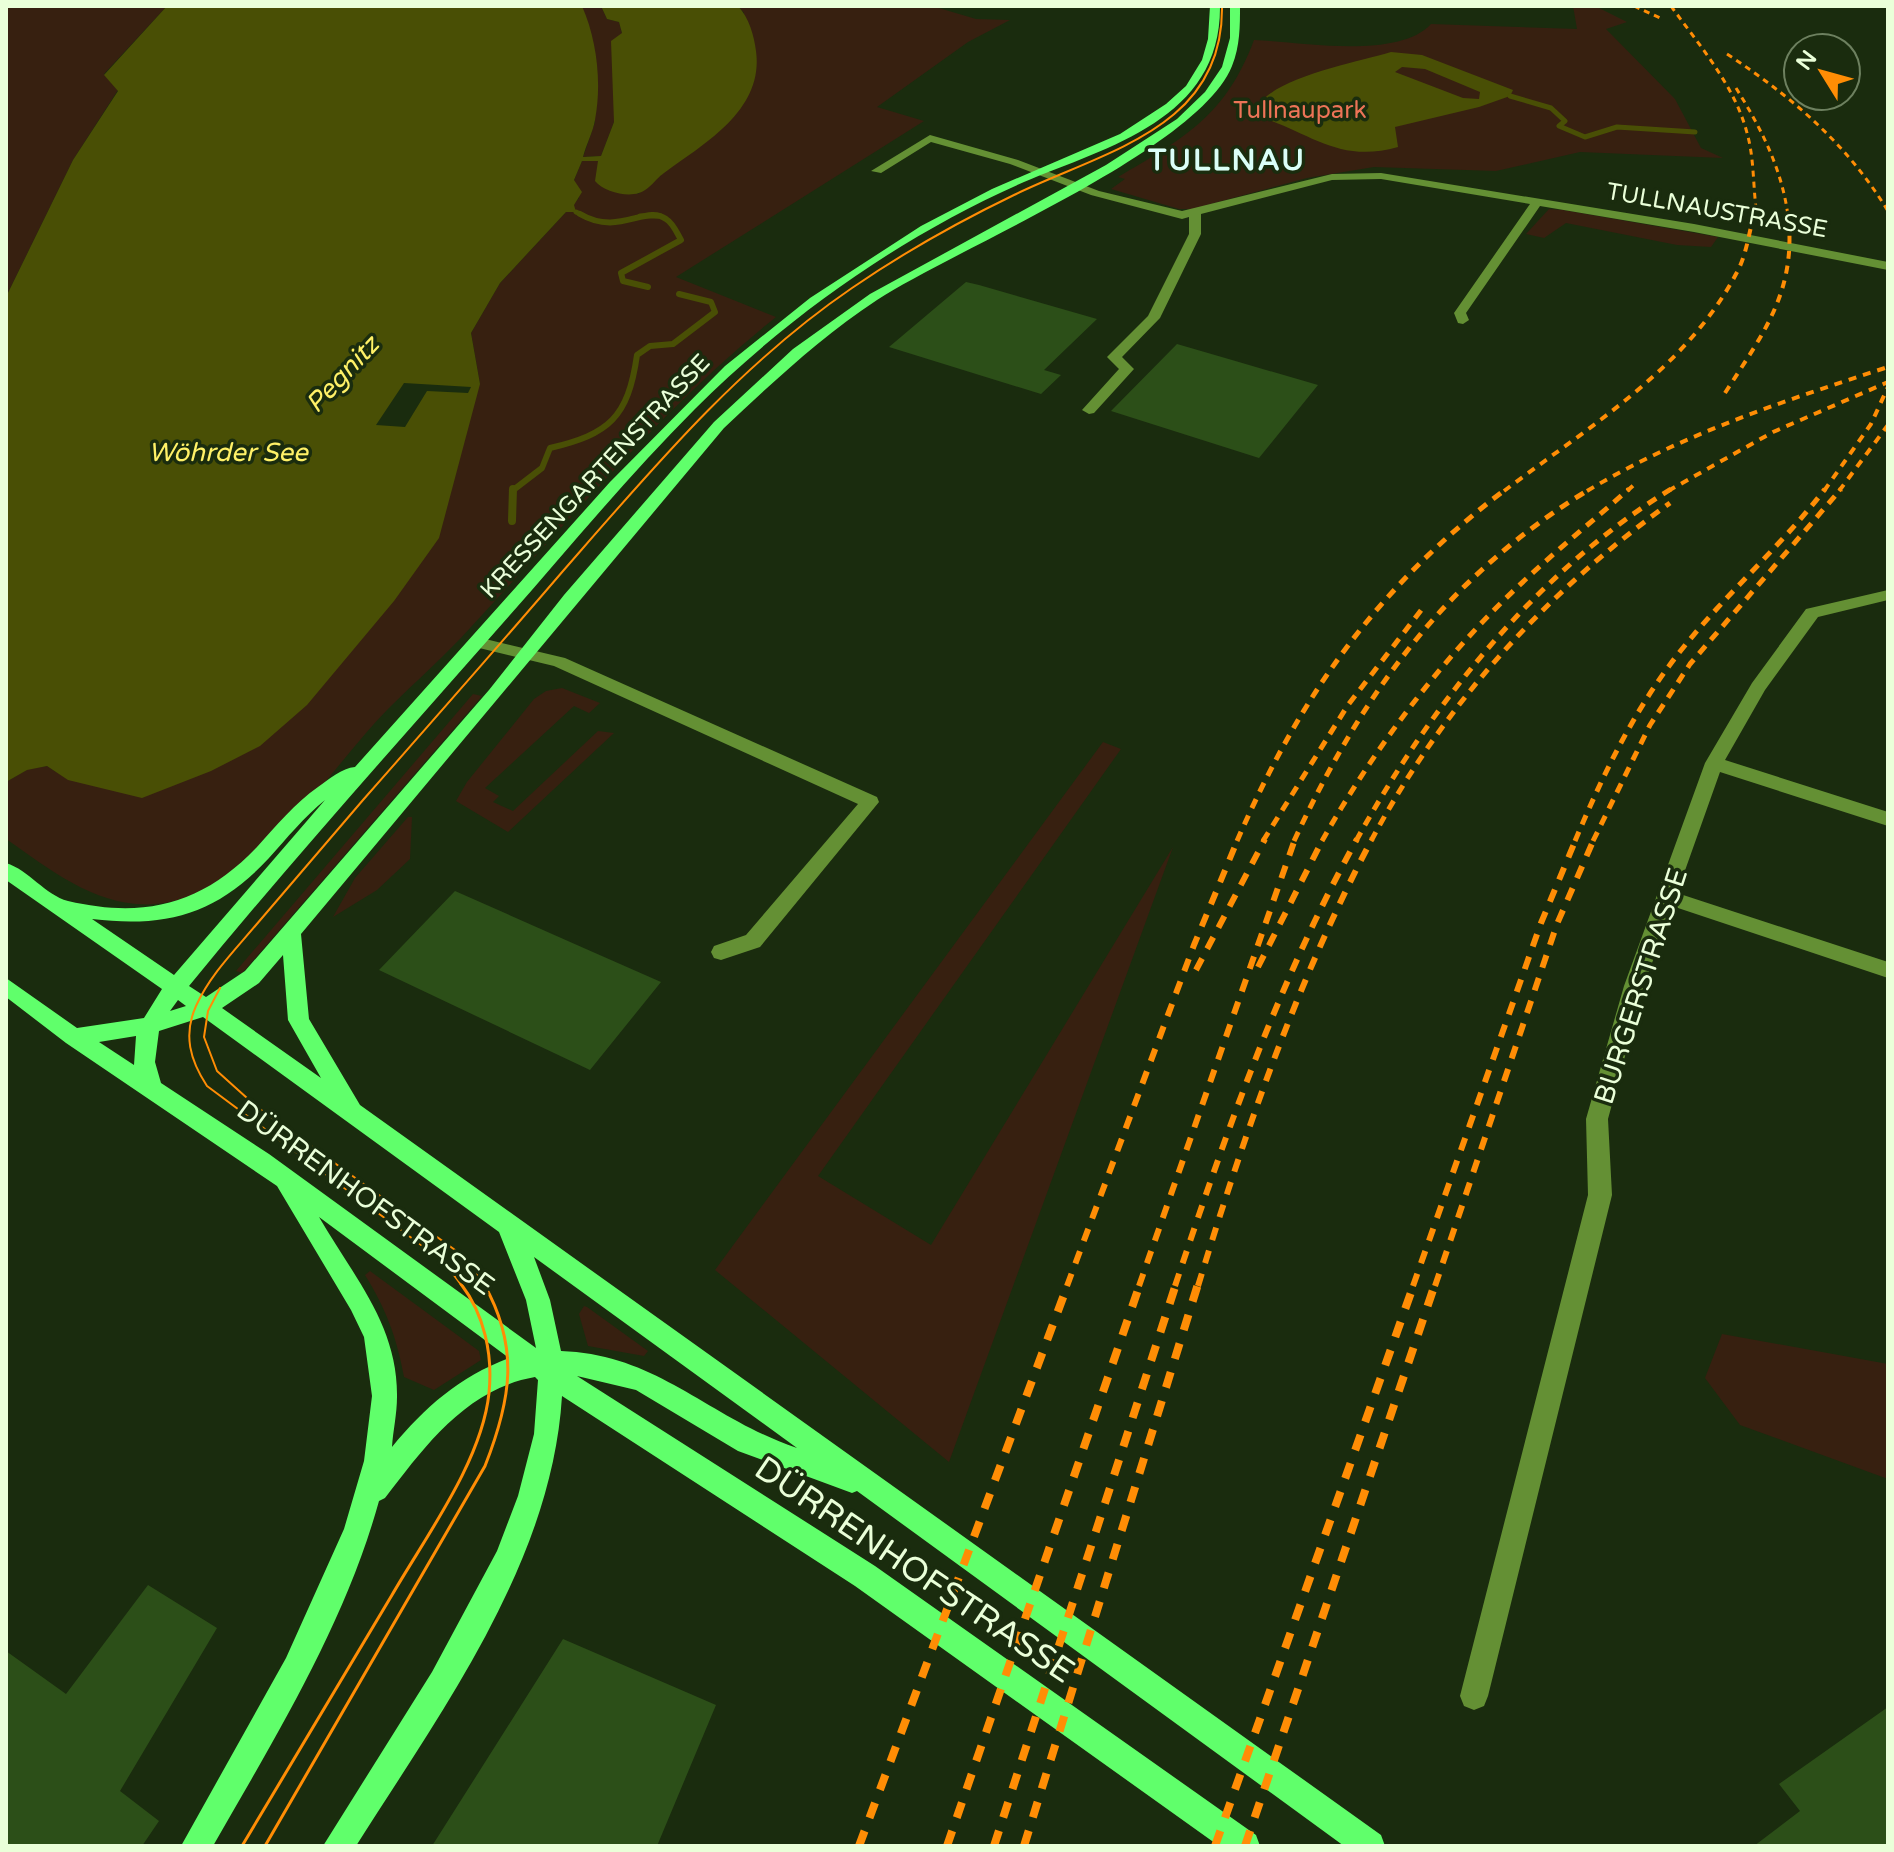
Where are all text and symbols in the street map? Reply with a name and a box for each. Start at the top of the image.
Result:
north arrow [1782,32,1862,112]
text: N [1791,46,1823,75]
park label: Tullnaupark [1233,96,1367,125]
district label: TULLNAU [1147,142,1306,179]
street label: TULLNAUSTRASSE [1604,177,1830,244]
water label: Pegnitz [299,328,387,419]
street label: KRESSENGARTENSTRASSE [474,348,716,604]
water label: Wöhrder See [148,437,309,468]
street label: BURGERSTRASSE [1587,864,1695,1109]
street label: DÜRRENHOFSTRASSE [230,1093,501,1303]
street label: DÜRRENHOFSTRASSE [747,1448,1082,1692]

